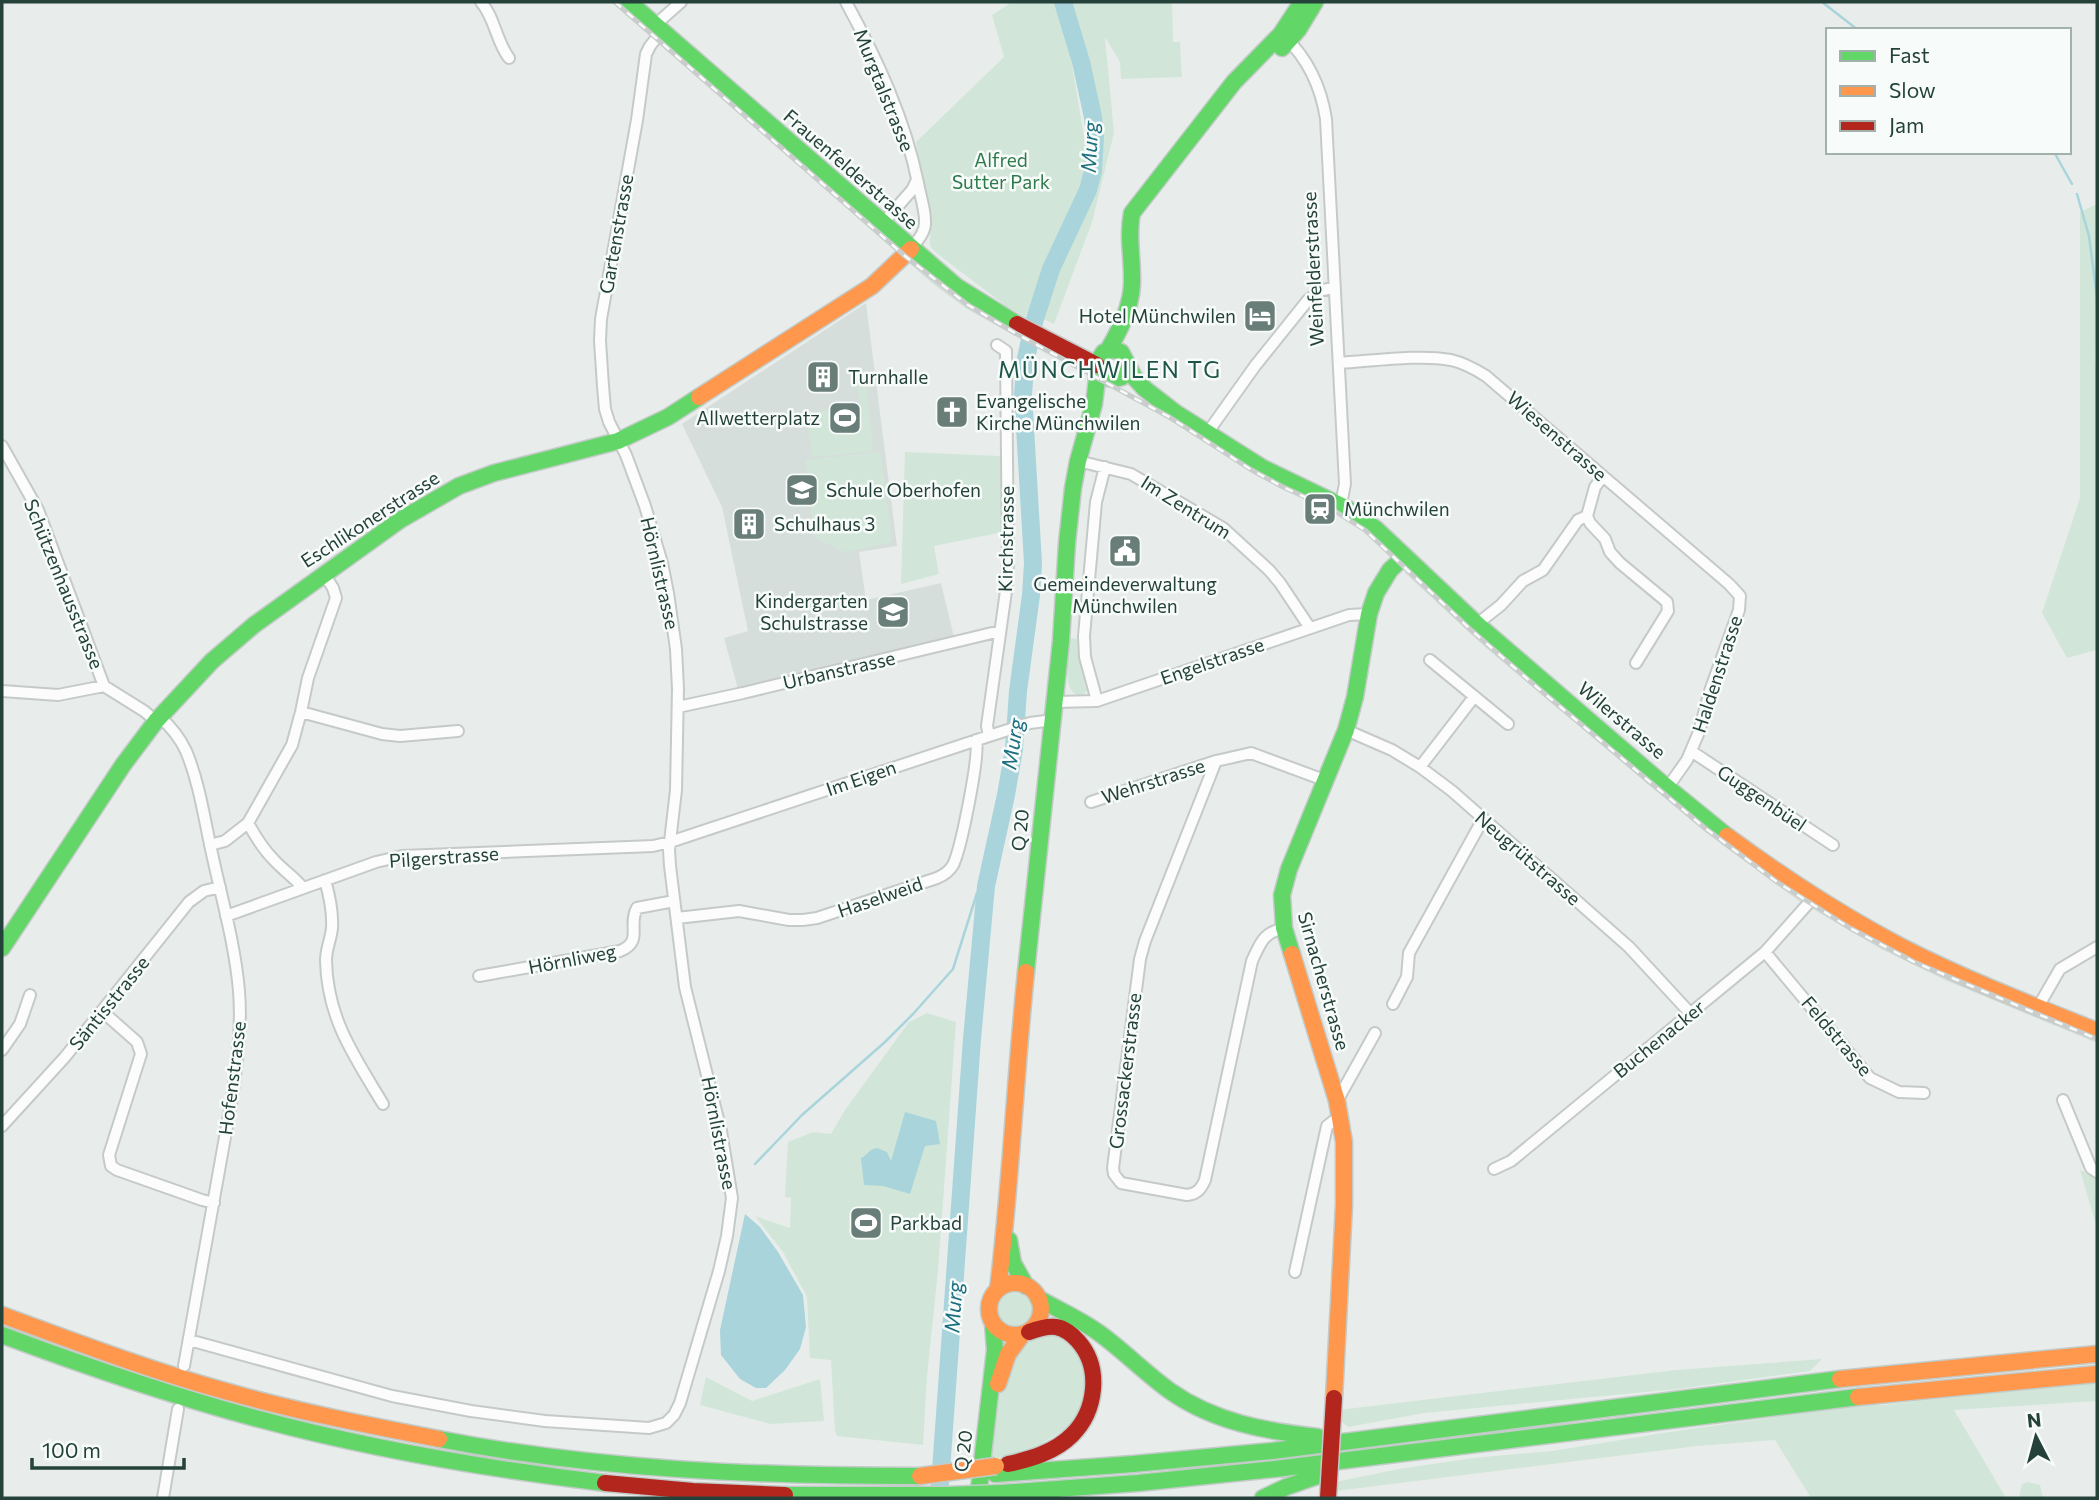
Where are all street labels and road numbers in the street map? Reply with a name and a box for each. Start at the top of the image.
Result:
street label: Murgtalstrasse [849,25,920,154]
street label: Frauenfelderstrasse [779,104,923,233]
street label: Gartenstrasse [594,172,637,296]
street label: Weinfelderstrasse [1297,191,1328,347]
street label: Wiesenstrasse [1503,386,1612,485]
street label: Eschlikonerstrasse [296,465,443,572]
street label: Im Zentrum [1137,470,1236,543]
street label: Kirchstrasse [993,486,1018,592]
street label: Schützenhausstrasse [20,495,109,672]
street label: Hörnlistrasse [636,514,685,631]
street label: Haldenstrasse [1687,612,1746,735]
street label: Engelstrasse [1157,632,1267,689]
street label: Urbanstrasse [780,645,897,694]
street label: Wilerstrasse [1574,676,1671,763]
street label: Wehrstrasse [1098,753,1207,808]
street label: Im Eigen [823,755,899,800]
street label: Guggenbüel [1713,759,1811,836]
street label: Neugrütstrasse [1471,806,1586,910]
street label: Q 20 [1006,808,1033,852]
street label: Pilgerstrasse [388,841,500,872]
street label: Haselweid [834,871,925,922]
street label: Sirnacherstrasse [1294,909,1355,1053]
street label: Hörnliweg [526,939,618,978]
street label: Säntisstrasse [64,951,153,1054]
street label: Feldstrasse [1797,991,1877,1080]
street label: Grossackerstrasse [1104,992,1145,1150]
street label: Buchenacker [1608,995,1709,1082]
street label: Hofenstrasse [213,1020,250,1136]
street label: Hörnlistrasse [697,1074,742,1191]
street label: Q 20 [949,1429,976,1473]

